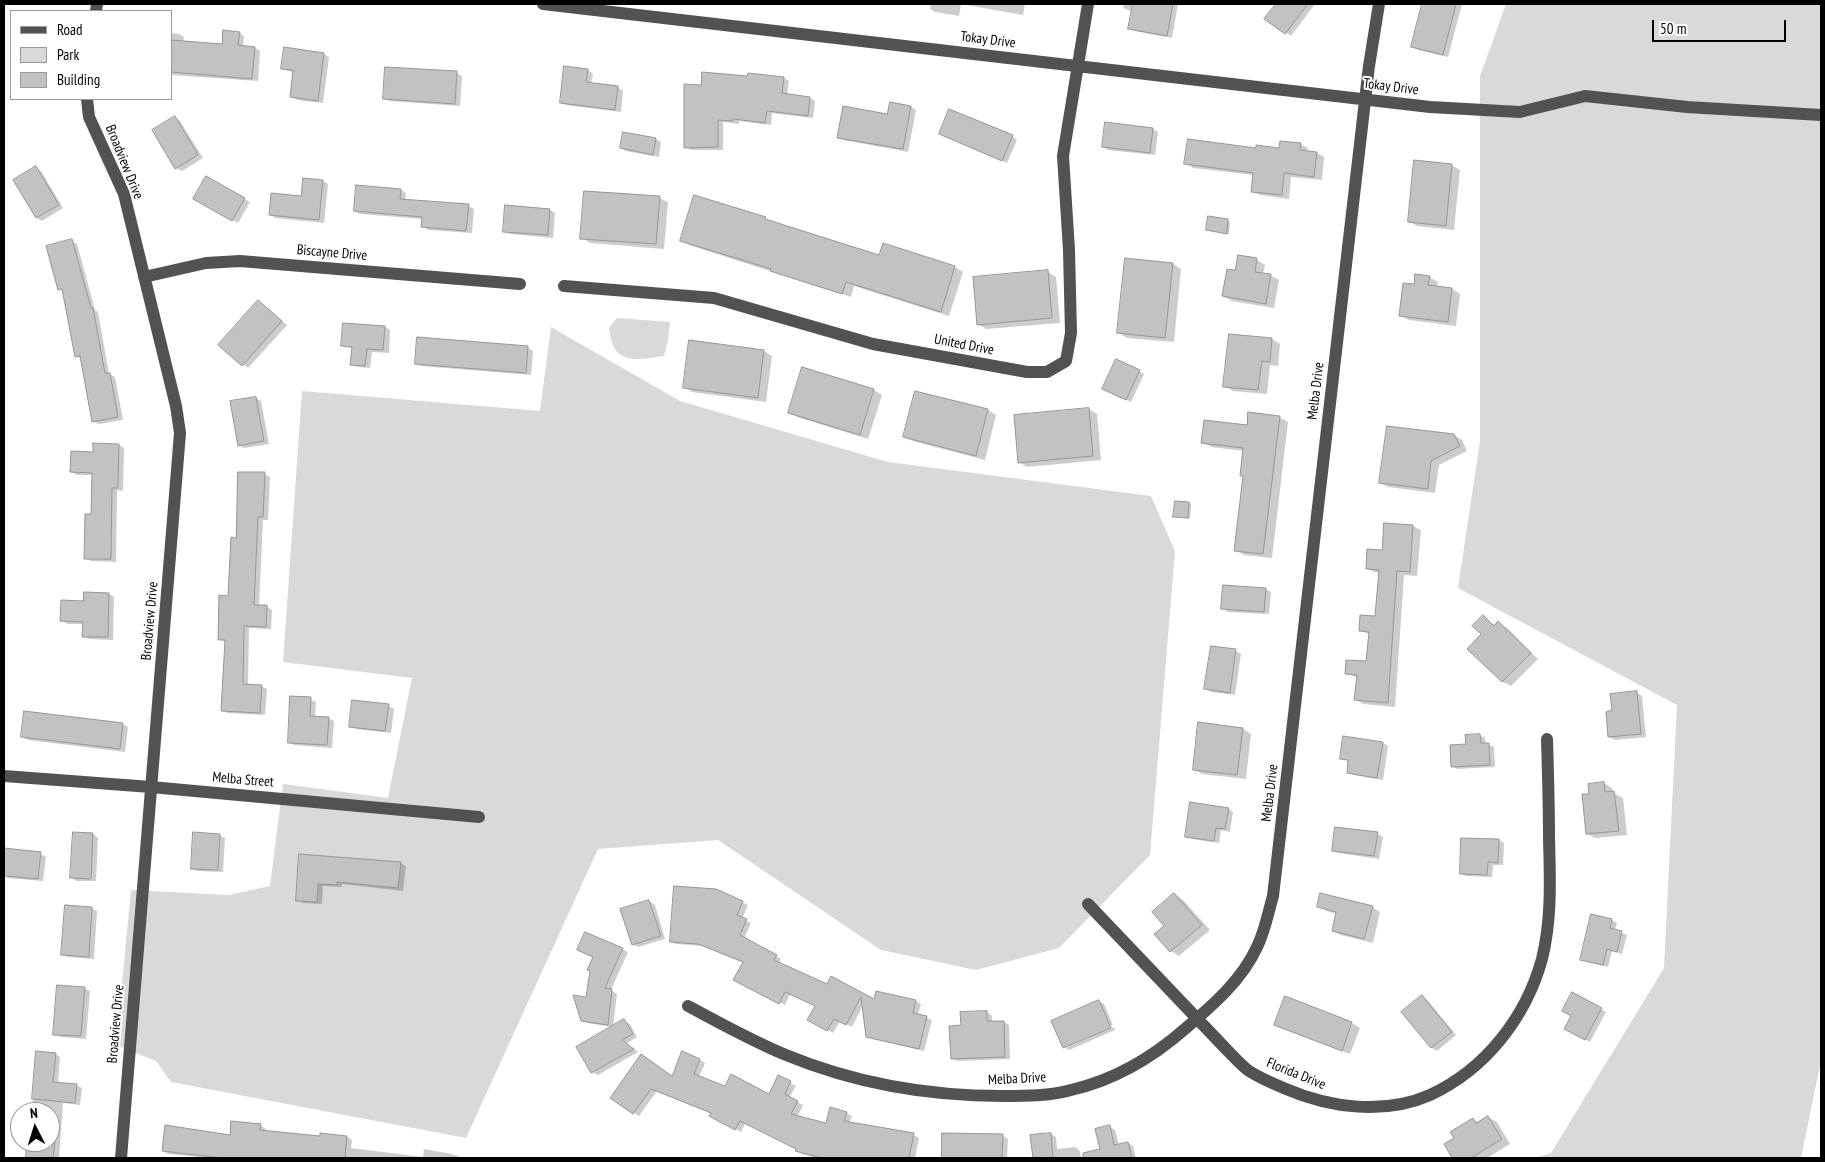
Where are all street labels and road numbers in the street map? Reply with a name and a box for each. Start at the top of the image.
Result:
street label: Tokay Drive [959,28,1017,52]
street label: Tokay Drive [1362,75,1420,99]
street label: Broadview Drive [101,122,147,202]
street label: Biscayne Drive [296,242,368,264]
street label: United Drive [933,331,995,359]
street label: Melba Drive [1304,361,1328,421]
street label: Broadview Drive [138,581,162,661]
street label: Melba Drive [1258,763,1282,823]
street label: Melba Street [212,769,274,791]
street label: Broadview Drive [104,984,128,1064]
street label: Florida Drive [1264,1055,1328,1093]
street label: Melba Drive [988,1069,1046,1089]

